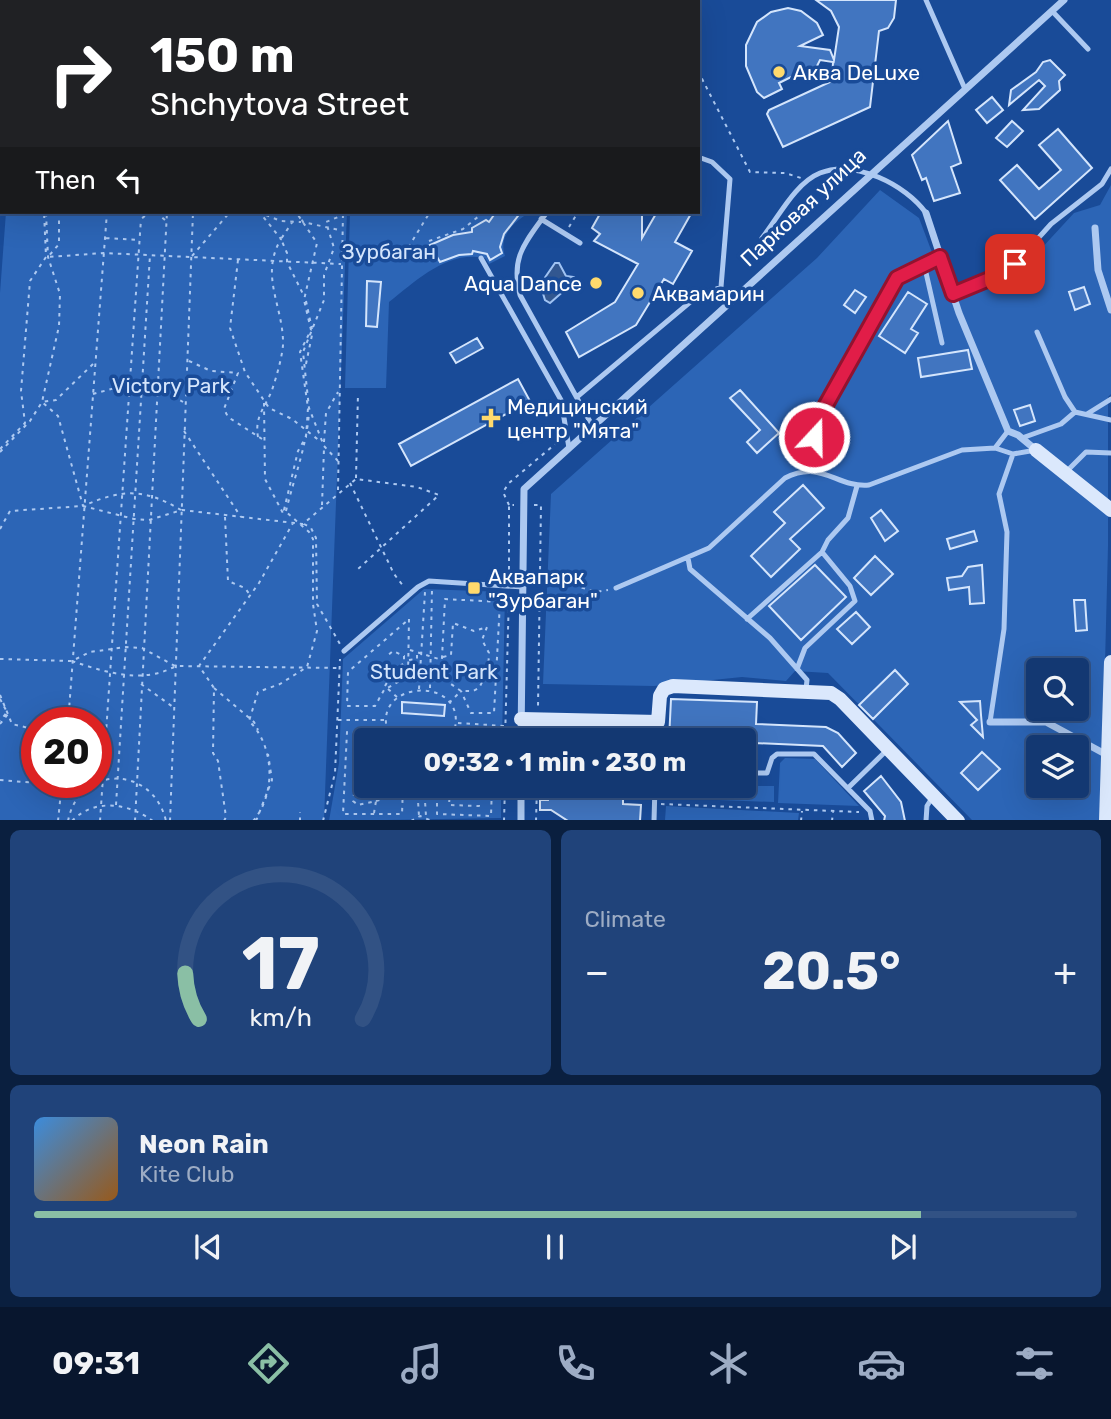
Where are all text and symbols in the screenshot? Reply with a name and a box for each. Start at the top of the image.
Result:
text: 150 m [150,26,295,84]
icon: right [35,28,126,119]
place label: Аква DeLuxe [793,60,920,85]
marker: Аква DeLuxe [771,64,787,80]
text: Shchytova Street [150,85,409,123]
street label: Парковая улица [735,143,871,271]
icon: left [110,161,148,199]
text: Then [35,165,96,196]
pin [985,234,1045,294]
park label: Зурбаган [342,239,436,264]
icon: arrive [996,245,1034,283]
place label: Aqua Dance [464,271,582,296]
marker: Aqua Dance [588,275,604,291]
place label: Аквамарин [652,281,765,306]
marker: Аквамарин [630,285,646,301]
park label: Victory Park [112,373,230,398]
place label: Медицинский центр "Мята" [507,394,648,443]
position arrow [777,400,851,474]
marker: Медицинский центр "Мята" [481,408,501,428]
place label: Аквапарк "Зурбаган" [488,564,598,613]
marker: Аквапарк "Зурбаган" [466,580,482,596]
map controls [1026,658,1089,798]
button: search [1026,658,1089,721]
park label: Student Park [370,659,498,684]
speed limit sign: 20 [21,707,112,798]
button: layers [1026,735,1089,798]
text: 09:32 · 1 min · 230 m [424,747,686,778]
text: Climate [585,905,666,933]
text: 17 [241,921,319,1007]
text: 20.5° [762,940,901,1002]
text: − [585,949,609,995]
text: + [1053,949,1077,995]
text: km/h [249,1002,311,1031]
text: Neon Rain [139,1129,269,1160]
text: Kite Club [139,1160,234,1188]
icon: previous [189,1228,227,1266]
icon: pause [536,1228,574,1266]
icon: next [884,1228,922,1266]
icon: directions [244,1339,293,1388]
icon: music [397,1339,446,1388]
icon: phone [551,1339,600,1388]
icon: climate [704,1339,753,1388]
icon: car [857,1339,906,1388]
icon: filters [1010,1339,1059,1388]
text: 09:31 [52,1344,140,1382]

